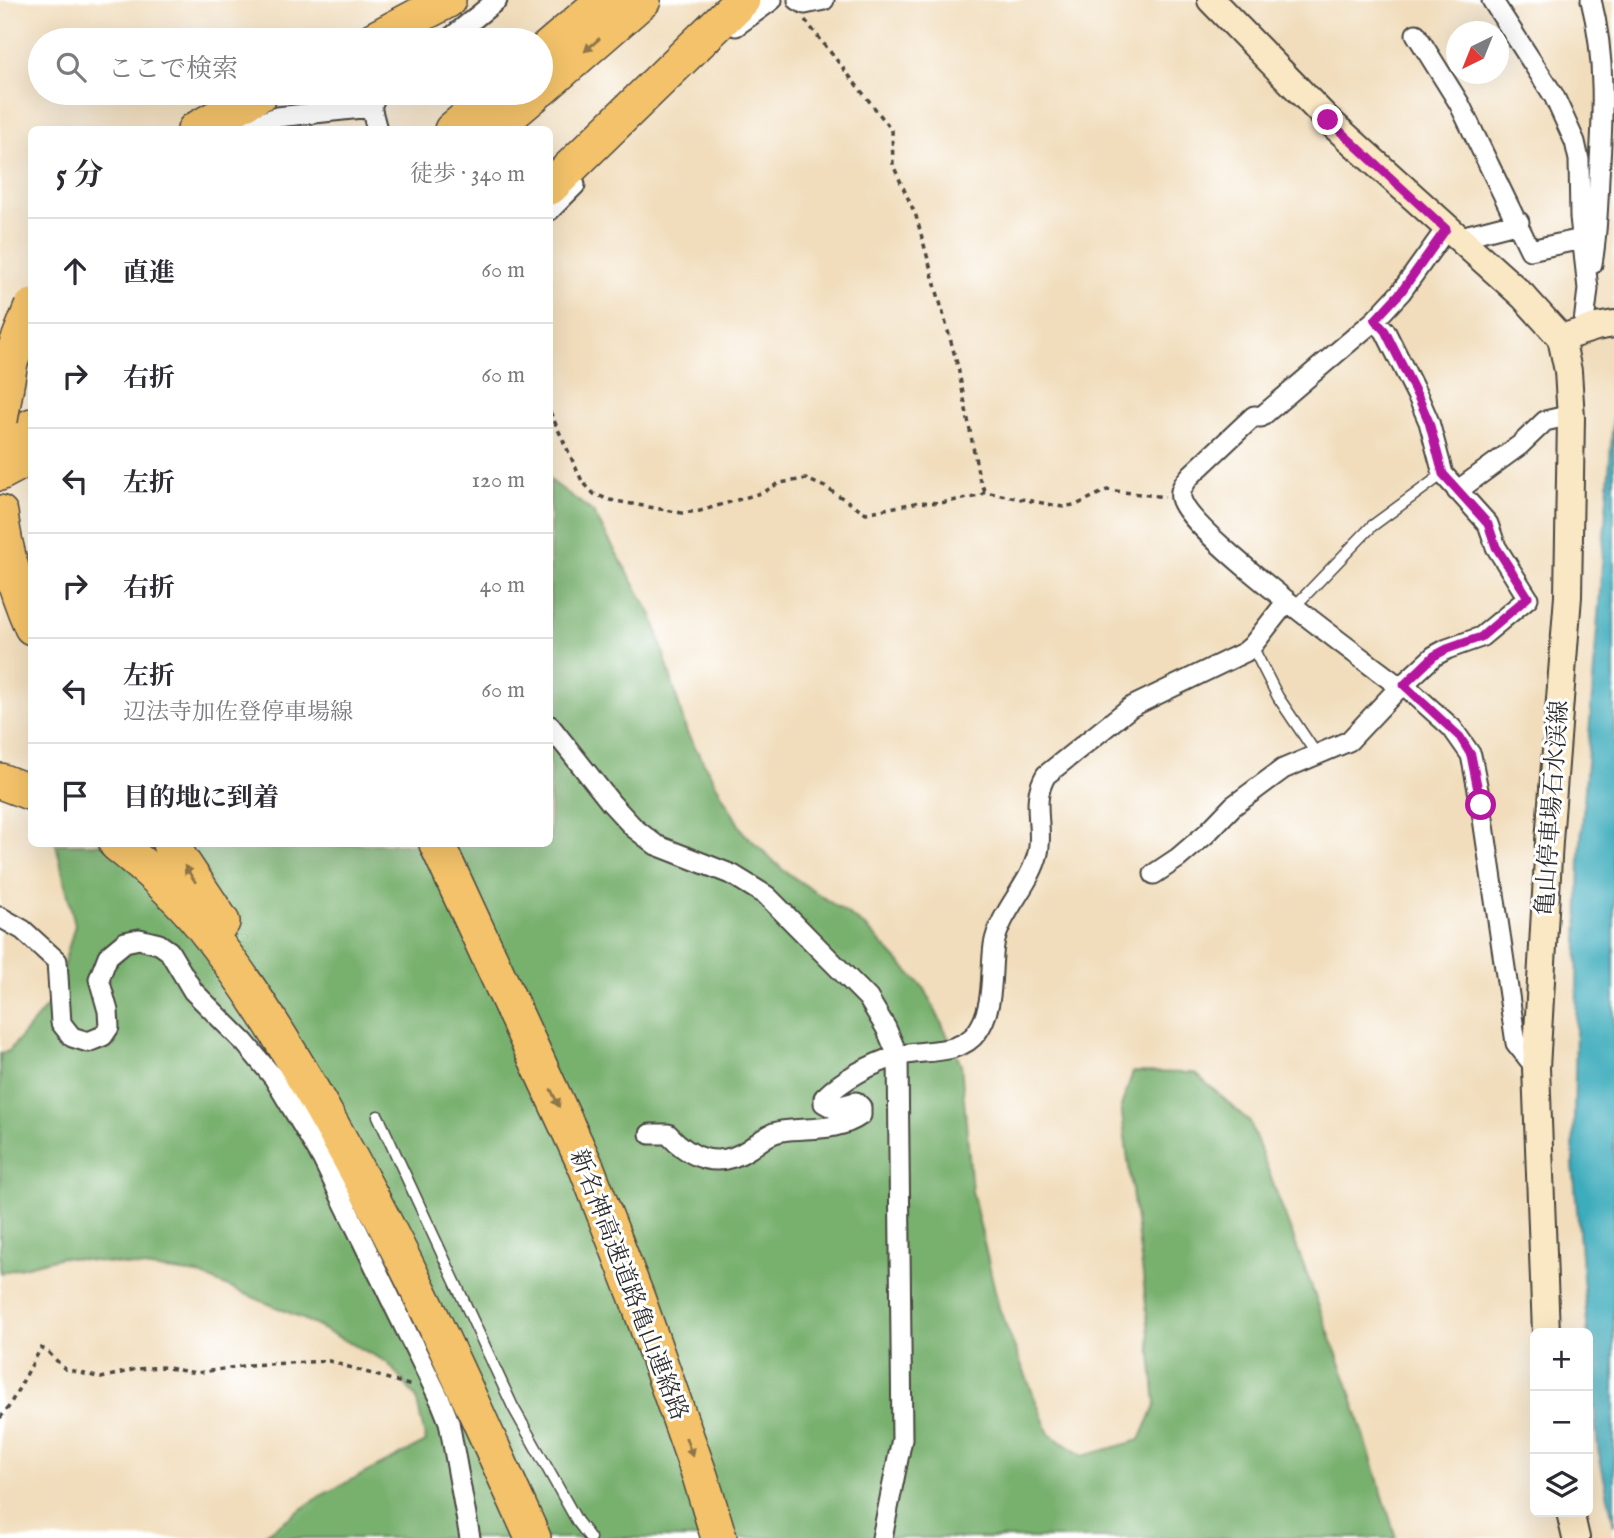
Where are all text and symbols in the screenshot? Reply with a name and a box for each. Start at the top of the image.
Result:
north arrow [1446,21,1509,84]
search box [28,28,553,105]
one-way arrow [584,36,601,52]
icon: search [52,48,90,86]
text: ここで検索 [108,53,238,86]
route end [1312,104,1343,135]
text: 5 分 [56,157,103,195]
text: 徒歩 · 340 m [410,160,525,189]
icon: ahead [56,252,94,290]
text: 60 m [481,256,525,285]
text: 直進 [123,257,175,290]
icon: right [56,357,94,395]
text: 60 m [481,361,525,390]
text: 右折 [123,362,175,395]
icon: left [56,462,94,500]
text: 120 m [472,466,525,495]
text: 左折 [123,467,175,500]
icon: right [56,567,94,605]
text: 40 m [480,571,525,600]
text: 右折 [123,572,175,605]
text: 左折 [123,660,175,693]
icon: left [56,672,94,710]
text: 60 m [481,676,525,705]
text: 辺法寺加佐登停車場線 [123,698,353,727]
street label: 亀山停車場石水渓線 [1530,699,1576,917]
icon: arrive [56,777,94,815]
text: 目的地に到着 [123,782,279,815]
route start [1465,789,1496,820]
one-way arrow [183,865,197,883]
one-way arrow [549,1088,560,1108]
street label: 新名神高速道路亀山連絡路 [562,1145,694,1425]
map controls [1530,1328,1593,1517]
button: + [1530,1328,1593,1391]
button: − [1530,1391,1593,1454]
one-way arrow [684,1437,695,1458]
button: layers [1530,1454,1593,1517]

